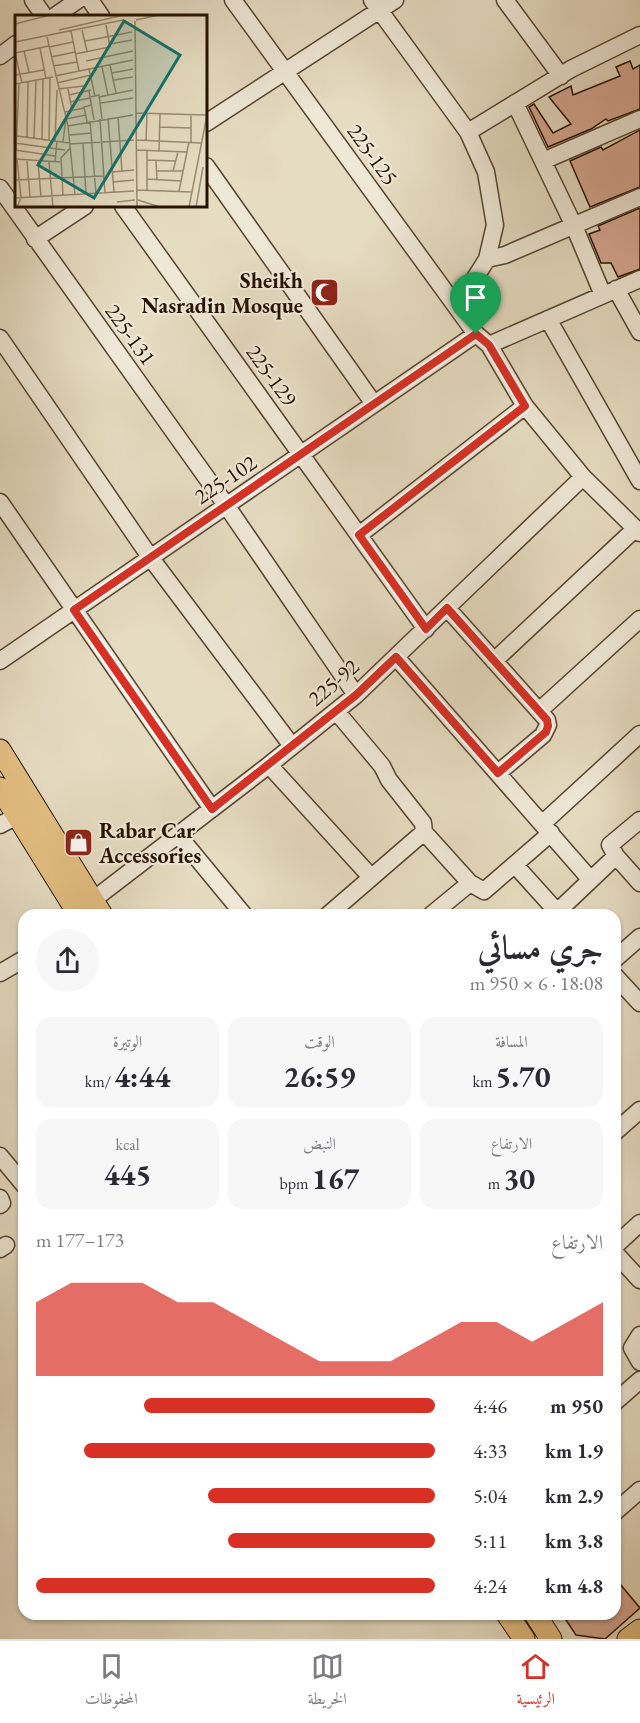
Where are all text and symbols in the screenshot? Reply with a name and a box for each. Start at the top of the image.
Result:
inset map [15,15,207,207]
street label: 225-125 [340,118,405,191]
place label: Sheikh Nasradin Mosque [141,266,303,320]
pin [450,272,501,334]
mosque icon: Sheikh Nasradin Mosque [308,277,340,309]
icon: arrive [459,281,492,314]
street label: 225-131 [98,298,163,371]
street label: 225-129 [239,339,304,412]
street label: 225-102 [188,448,263,511]
street label: 225-92 [302,652,365,713]
place label: Rabar Car Accessories [98,816,201,870]
shop icon: Rabar Car Accessories [62,827,94,859]
text: جري مسائي [478,926,603,969]
button: share [36,929,99,992]
text: 18:08 · 6 × 950 m [470,970,603,996]
text: الوتيرة [113,1031,142,1052]
text: الوقت [304,1031,335,1052]
text: المسافة [495,1031,528,1052]
text: 4:44 [114,1057,170,1096]
text: 26:59 [284,1057,355,1096]
text: 5.70 [496,1057,551,1096]
text: /km [85,1071,114,1092]
text: km [472,1071,496,1092]
text: النبض [303,1133,336,1154]
text: الارتفاع [491,1133,532,1154]
text: kcal [115,1134,140,1155]
text: 445 [104,1155,151,1194]
text: 167 [312,1159,359,1198]
text: 30 [503,1159,535,1198]
text: bpm [280,1173,312,1194]
text: m [488,1173,503,1194]
text: 173–177 m [36,1227,124,1253]
text: الارتفاع [551,1229,603,1255]
text: 4:46 [473,1393,507,1419]
text: 950 m [550,1393,603,1419]
text: 4:33 [473,1438,507,1464]
text: 1.9 km [545,1438,603,1464]
text: 5:04 [473,1483,507,1509]
text: 2.9 km [545,1483,603,1509]
text: 5:11 [473,1528,507,1554]
text: 3.8 km [545,1528,603,1554]
text: 4:24 [473,1573,507,1599]
text: 4.8 km [545,1573,603,1599]
tab: المحفوظات [85,1650,138,1714]
tab: الخريطة [308,1650,347,1714]
tab: الرئيسية [517,1650,555,1714]

